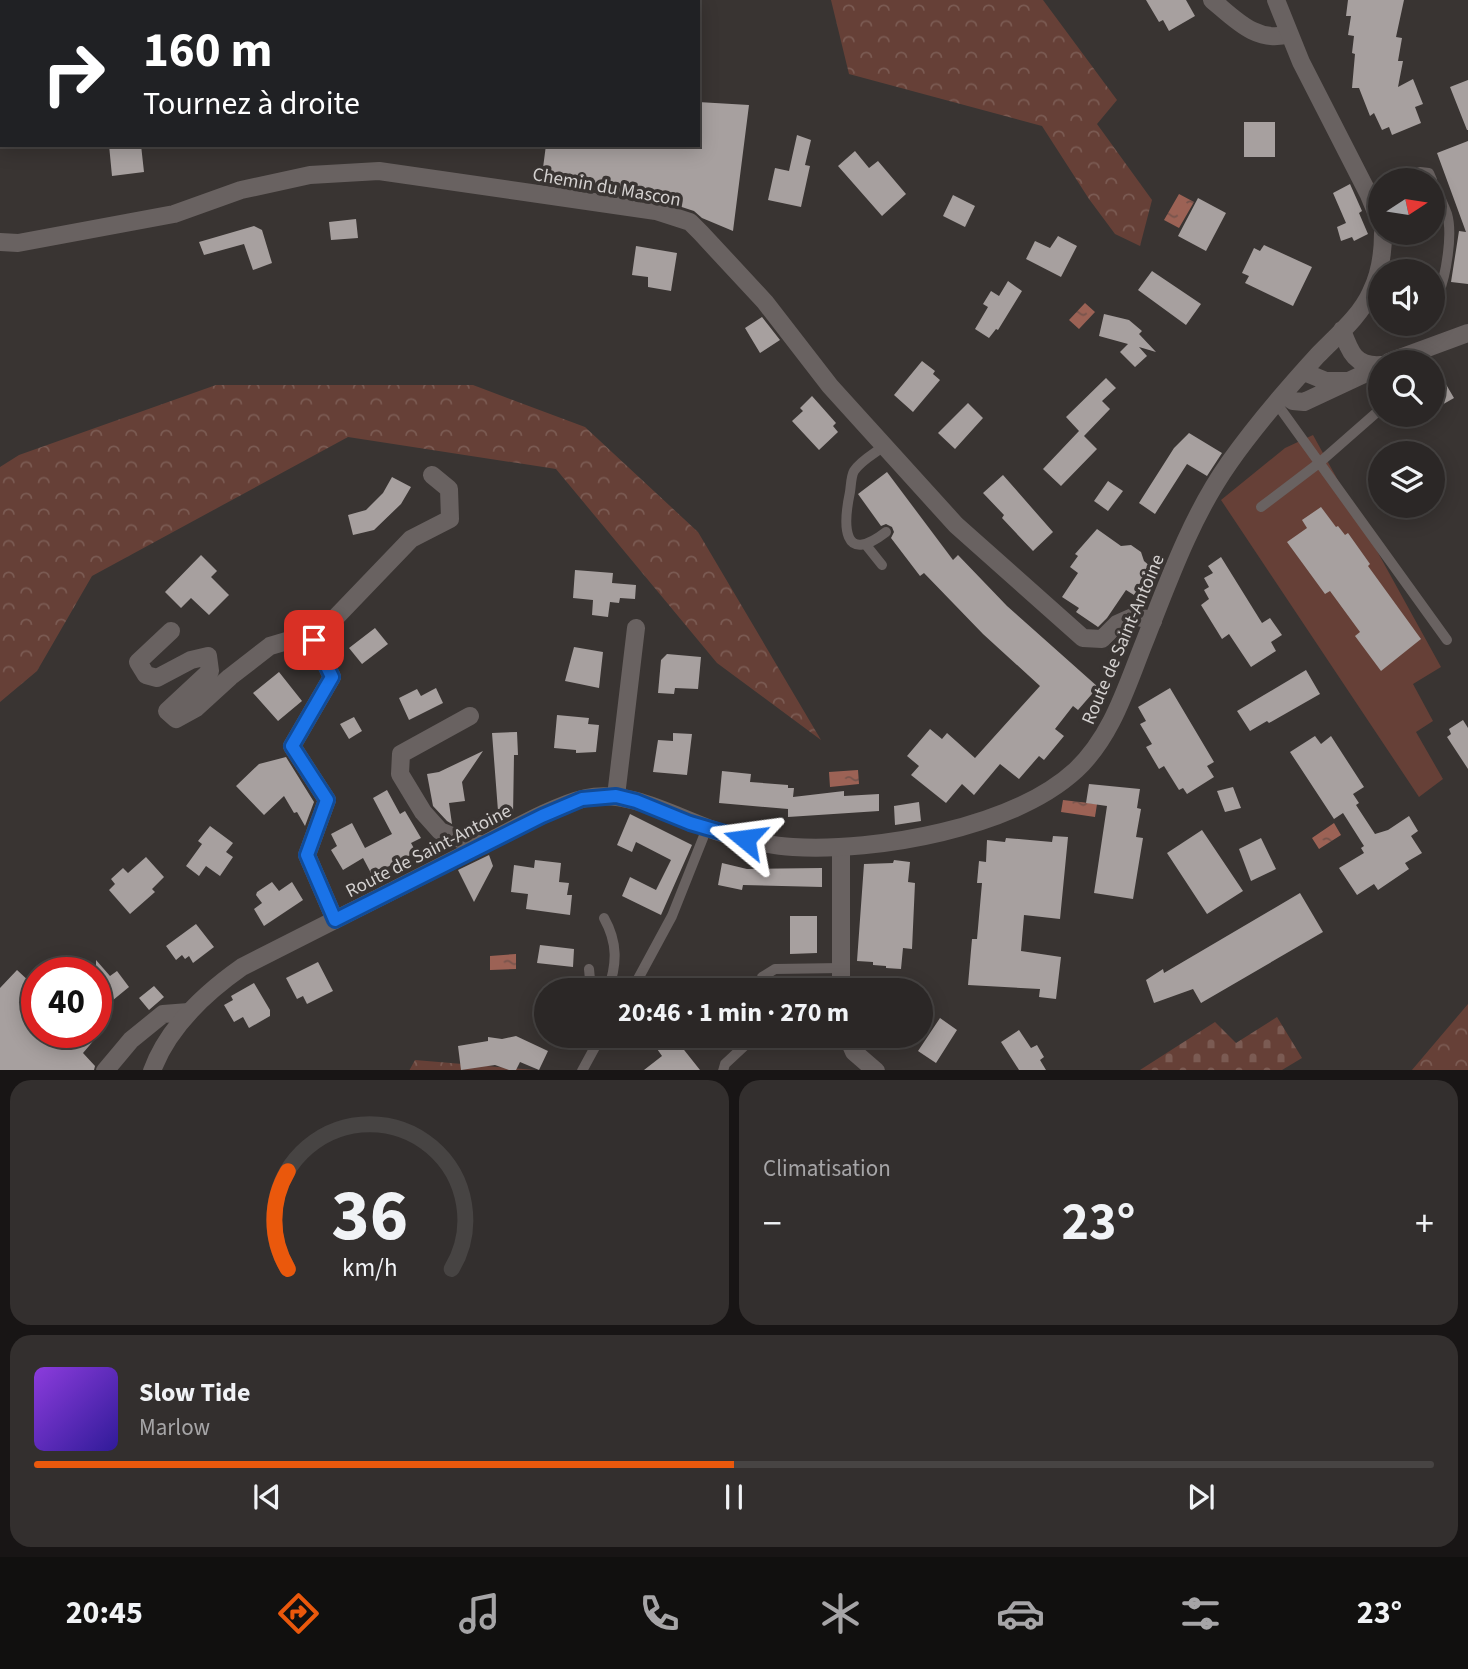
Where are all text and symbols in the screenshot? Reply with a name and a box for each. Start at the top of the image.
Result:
text: 160 m [143,16,272,86]
icon: right [28,28,119,119]
text: Tournez à droite [143,81,360,127]
street label: Chemin du Mascon [530,161,683,214]
north arrow [1368,168,1446,245]
map controls [1368,168,1445,518]
button: sound [1368,259,1445,336]
button: search [1368,350,1445,427]
button: layers [1368,441,1445,518]
street label: Route de Saint-Antoine [1075,550,1172,729]
pin [284,610,344,670]
icon: arrive [295,621,333,659]
street label: Route de Saint-Antoine [341,798,516,905]
position arrow [708,802,782,876]
speed limit sign: 40 [21,957,112,1048]
text: 20:46 · 1 min · 270 m [618,994,849,1031]
text: Climatisation [763,1152,891,1185]
text: 36 [331,1164,408,1268]
text: 23° [1062,1186,1135,1260]
text: − [763,1197,782,1251]
text: + [1415,1197,1434,1251]
text: km/h [342,1249,397,1285]
text: Slow Tide [139,1374,250,1411]
text: Marlow [139,1411,210,1444]
icon: previous [248,1478,286,1516]
icon: pause [715,1478,753,1516]
icon: next [1182,1478,1220,1516]
icon: directions [274,1589,323,1638]
icon: music [455,1589,504,1638]
icon: phone [635,1589,684,1638]
icon: climate [816,1589,865,1638]
icon: car [996,1589,1045,1638]
icon: filters [1176,1589,1225,1638]
text: 20:45 [66,1590,143,1636]
text: 23° [1357,1590,1402,1636]

